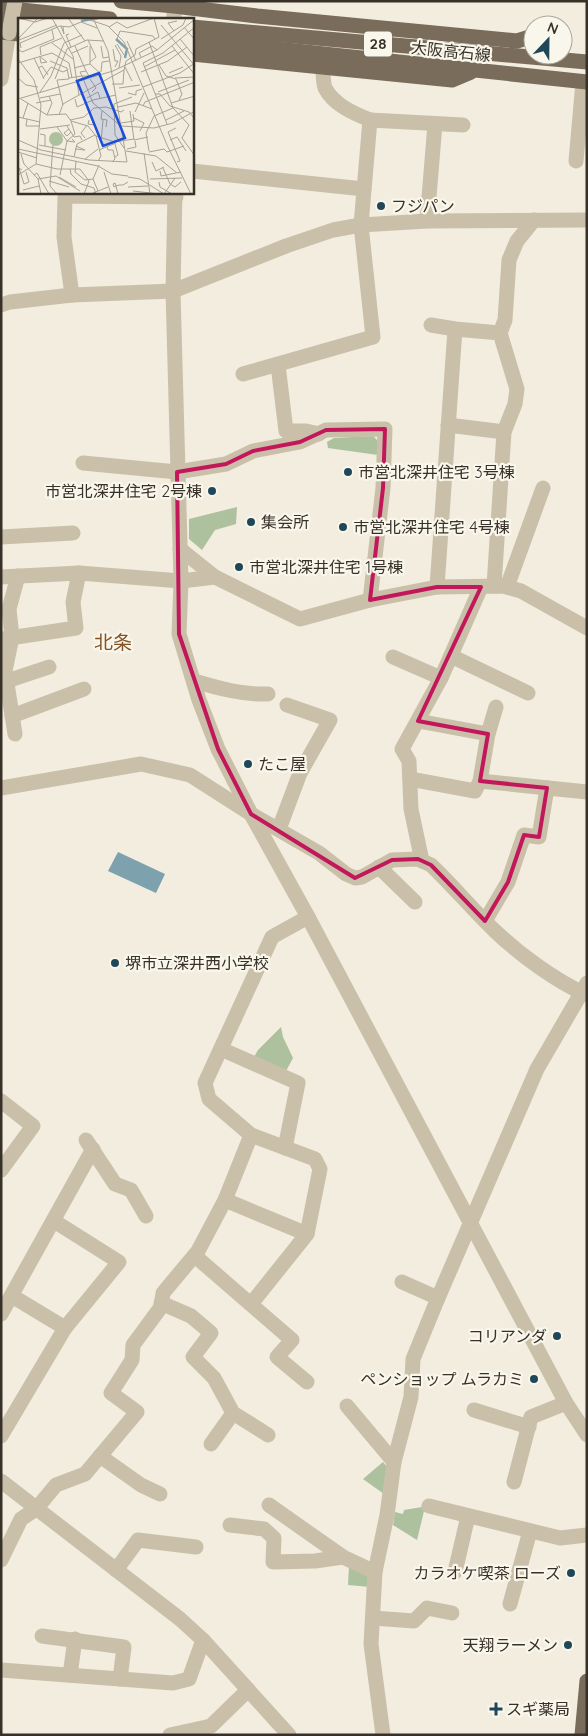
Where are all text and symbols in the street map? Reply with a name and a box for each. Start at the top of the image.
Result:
north arrow [523,15,573,65]
inset map [18,18,194,194]
text: N [545,18,561,38]
road number: 28 [364,32,392,56]
street label: 大阪高石線 [410,37,492,65]
place label: フジパン [391,196,455,216]
marker: フジパン [375,200,387,212]
place label: 市営北深井住宅 3号棟 [358,462,515,482]
marker: 市営北深井住宅 3号棟 [342,466,354,478]
place label: 市営北深井住宅 2号棟 [45,481,202,501]
marker: 市営北深井住宅 2号棟 [206,485,218,497]
place label: 集会所 [261,512,309,532]
marker: 集会所 [245,516,257,528]
place label: 市営北深井住宅 4号棟 [353,517,510,537]
marker: 市営北深井住宅 4号棟 [337,521,349,533]
place label: 市営北深井住宅 1号棟 [249,557,403,577]
marker: 市営北深井住宅 1号棟 [233,561,245,573]
district label: 北条 [94,630,132,654]
place label: たこ屋 [258,754,306,774]
marker: たこ屋 [242,758,254,770]
place label: 堺市立深井西小学校 [125,953,269,973]
marker: 堺市立深井西小学校 [109,957,121,969]
place label: コリアンダ [468,1326,547,1346]
marker: コリアンダ [551,1330,563,1342]
place label: ペンショップ ムラカミ [360,1369,524,1389]
marker: ペンショップ ムラカミ [528,1373,540,1385]
place label: カラオケ喫茶 ローズ [413,1563,561,1583]
marker: カラオケ喫茶 ローズ [565,1567,577,1579]
place label: 天翔ラーメン [463,1635,558,1655]
marker: 天翔ラーメン [562,1639,574,1651]
place label: スギ薬局 [506,1699,570,1719]
marker: スギ薬局 [490,1703,502,1715]

